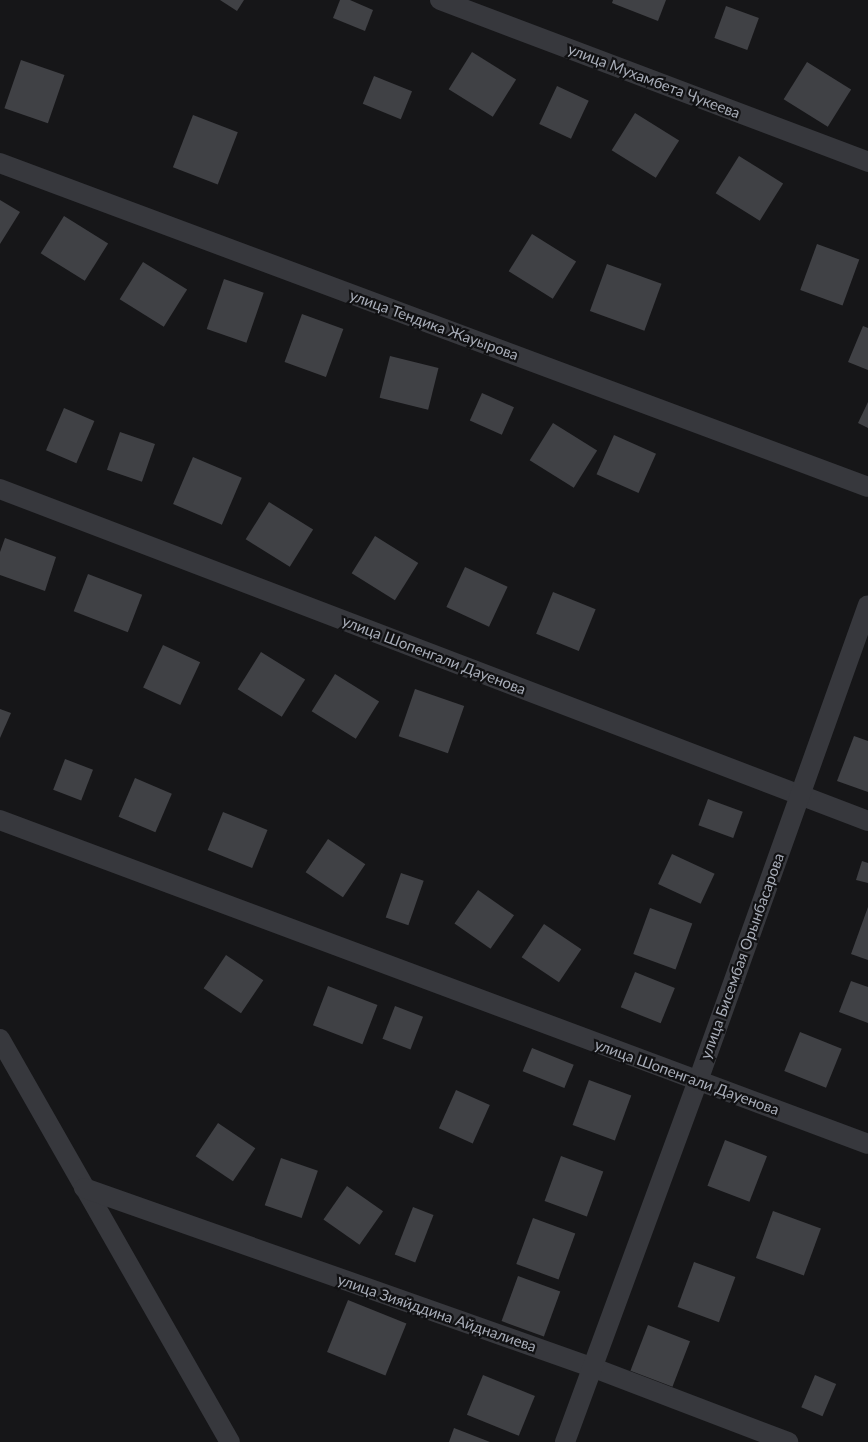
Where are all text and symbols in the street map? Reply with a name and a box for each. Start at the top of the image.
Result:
street label: улица Мухамбета Чукеева [565,40,743,122]
street label: улица Тендика Жауырова [347,286,521,364]
street label: улица Шопенгали Дауенова [340,612,528,698]
street label: улица Бисембая Орынбасарова [696,851,788,1061]
street label: улица Шопенгали Дауенова [592,1035,782,1119]
street label: улица Зияйддина Айдналиева [335,1270,539,1356]

